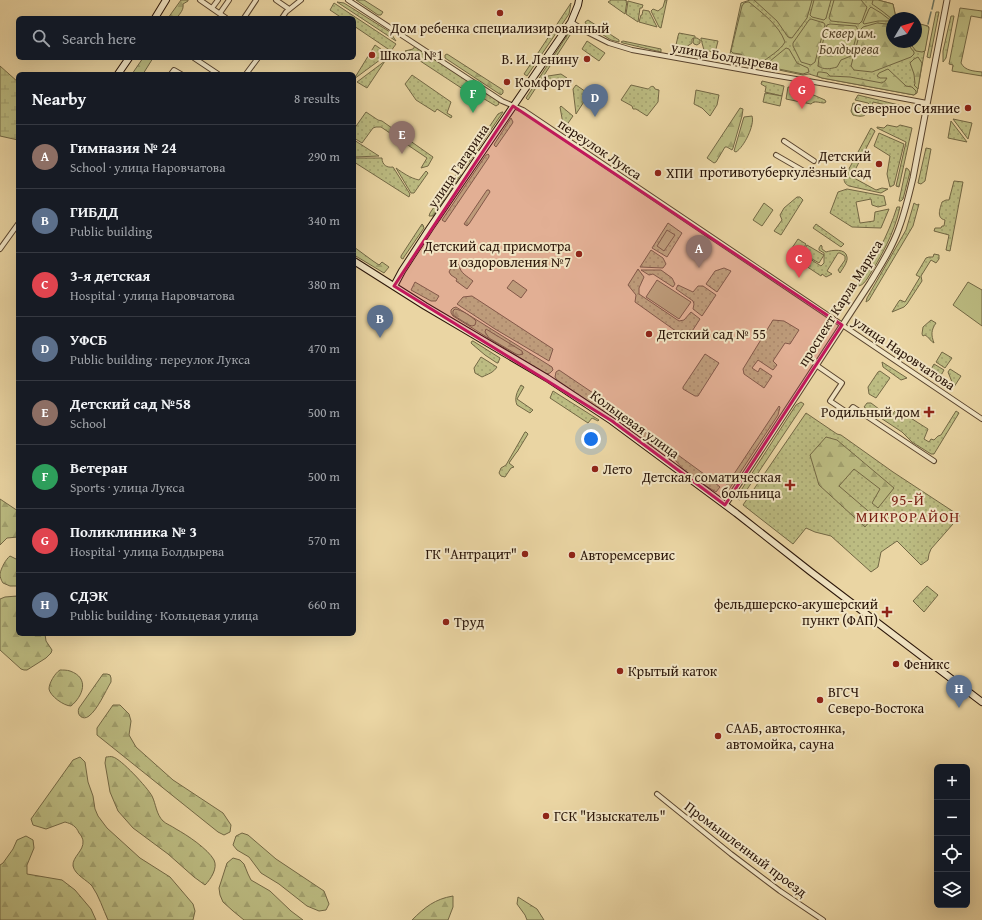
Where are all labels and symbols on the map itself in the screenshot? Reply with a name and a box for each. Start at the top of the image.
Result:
marker: Дом ребенка специализированный [495,8,505,18]
north arrow [886,12,922,48]
place label: Дом ребенка специализированный [390,18,609,38]
park label: Сквер им. Болдырева [819,23,880,59]
street label: улица Болдырева [669,37,781,75]
place label: Школа №1 [380,45,444,65]
place label: В. И. Ленину [502,49,579,69]
marker: Школа №1 [367,50,377,60]
marker: В. И. Ленину [582,54,592,64]
place label: Комфорт [515,72,572,92]
pin: G [789,76,815,109]
marker: Комфорт [502,77,512,87]
pin: F [460,80,486,113]
pin: D [582,84,608,117]
place label: Северное Сияние [854,98,960,118]
marker: Северное Сияние [963,103,973,113]
street label: переулок Лукса [554,114,646,185]
street label: улица Гагарина [422,120,494,213]
pin: E [389,121,415,154]
place label: Детский противотуберкулёзный сад [700,146,871,182]
marker: Детский противотуберкулёзный сад [874,159,884,169]
place label: ХПИ [666,163,693,183]
marker: ХПИ [653,168,663,178]
pin: A [686,235,712,268]
street label: проспект Карла Маркса [793,235,887,370]
place label: Детский сад присмотра и оздоровления №7 [423,236,571,272]
pin: C [786,245,812,278]
marker: Детский сад присмотра и оздоровления №7 [574,249,584,259]
pin: B [367,305,393,338]
street label: улица Наровчатова [848,311,960,395]
place label: Детский сад № 55 [656,324,766,344]
marker: Детский сад № 55 [644,329,654,339]
street label: Кольцевая улица [586,385,684,463]
place label: Родильный дом [821,402,920,422]
marker: Родильный дом [923,406,935,418]
your location [581,429,601,449]
place label: Лето [603,459,632,479]
marker: Лето [590,464,600,474]
place label: Детская соматическая больница [641,467,781,503]
marker: Детская соматическая больница [784,479,796,491]
district label: 95-Й МИКРОРАЙОН [856,489,960,527]
place label: ГК "Антрацит" [426,544,517,564]
place label: Авторемсервис [580,545,675,565]
marker: ГК "Антрацит" [520,549,530,559]
marker: Авторемсервис [567,550,577,560]
place label: фельдшерско-акушерский пункт (ФАП) [714,594,878,630]
marker: фельдшерско-акушерский пункт (ФАП) [881,606,893,618]
place label: Труд [454,612,485,632]
marker: Труд [441,617,451,627]
place label: Феникс [904,654,950,674]
marker: Феникс [891,659,901,669]
place label: Крытый каток [628,661,718,681]
marker: Крытый каток [615,666,625,676]
pin: H [946,675,972,708]
place label: ВГСЧ Северо-Востока [828,682,925,718]
marker: ВГСЧ Северо-Востока [815,695,825,705]
place label: СААБ, автостоянка, автомойка, сауна [726,718,845,754]
marker: СААБ, автостоянка, автомойка, сауна [713,731,723,741]
street label: Промышленный проезд [681,796,812,902]
place label: ГСК "Изыскатель" [554,806,666,826]
marker: ГСК "Изыскатель" [541,811,551,821]

